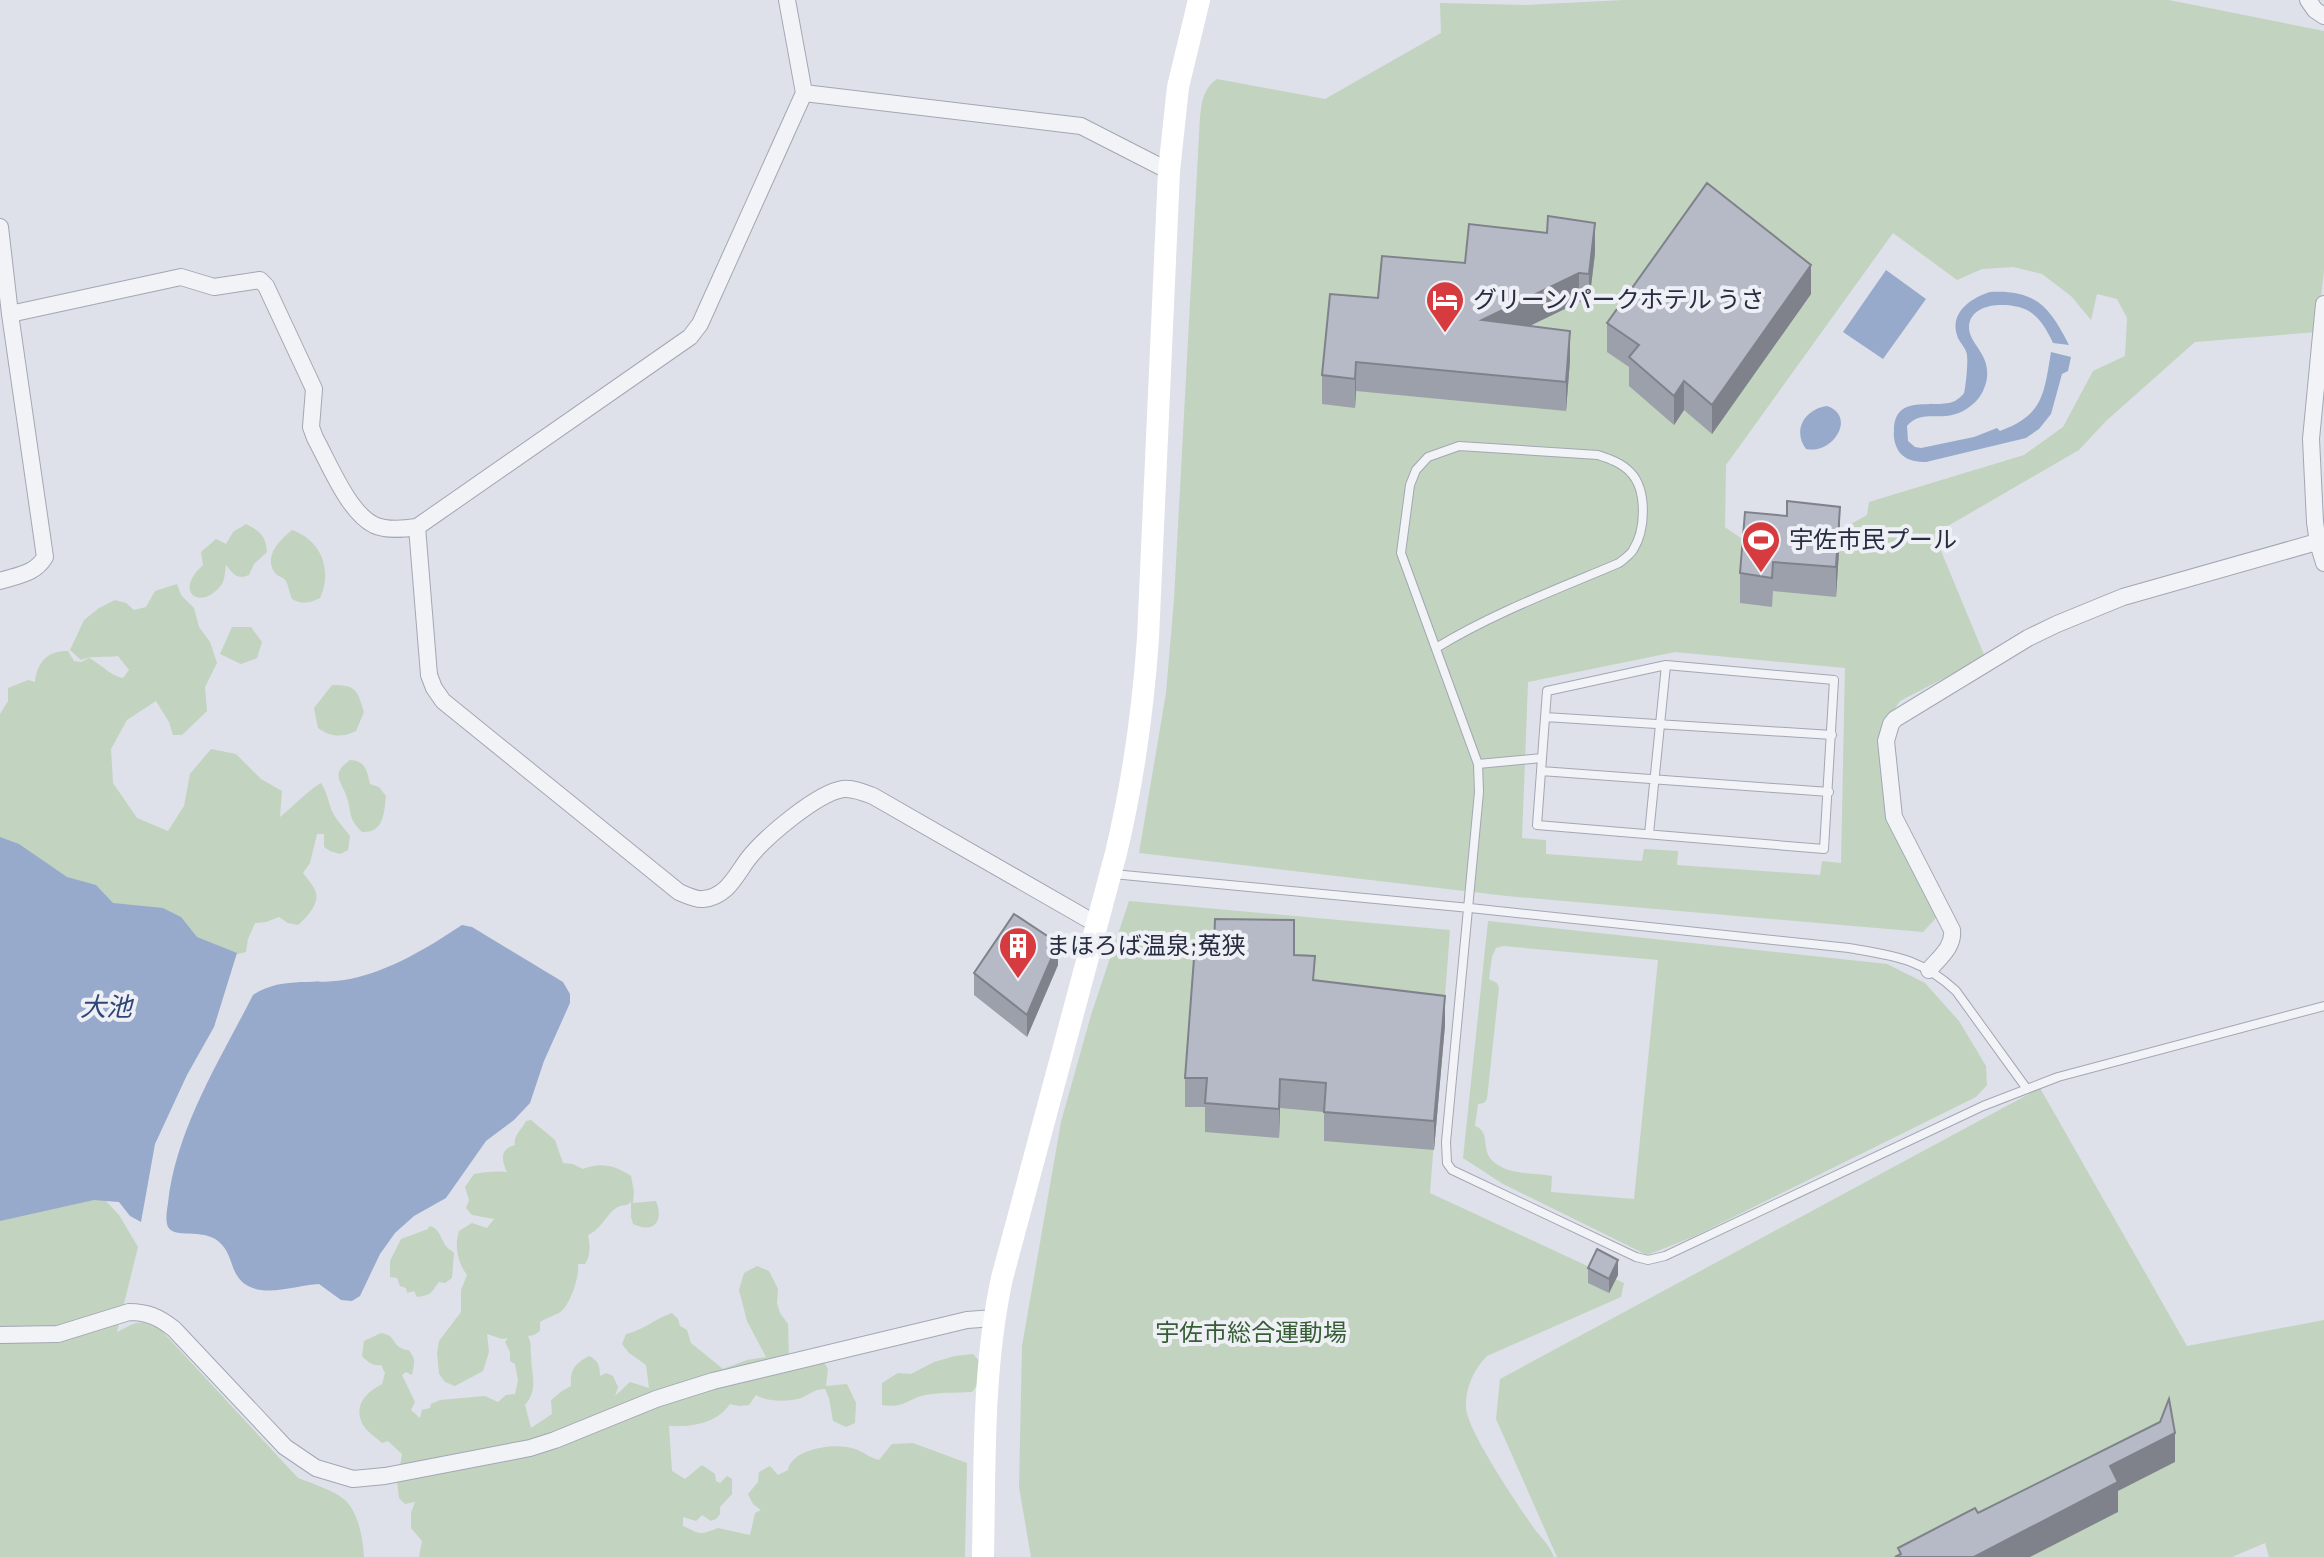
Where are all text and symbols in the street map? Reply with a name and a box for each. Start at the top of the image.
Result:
hotel icon: グリーンパークホテル うさ [1424,279,1466,334]
place label: グリーンパークホテル うさ [1473,284,1765,313]
sports icon: 宇佐市民プール [1740,519,1782,574]
place label: 宇佐市民プール [1789,524,1957,553]
building icon: まほろば温泉;菟狭 [997,925,1039,980]
place label: まほろば温泉;菟狭 [1046,930,1245,959]
water label: 大池 [80,990,135,1021]
park label: 宇佐市総合運動場 [1155,1317,1347,1346]

